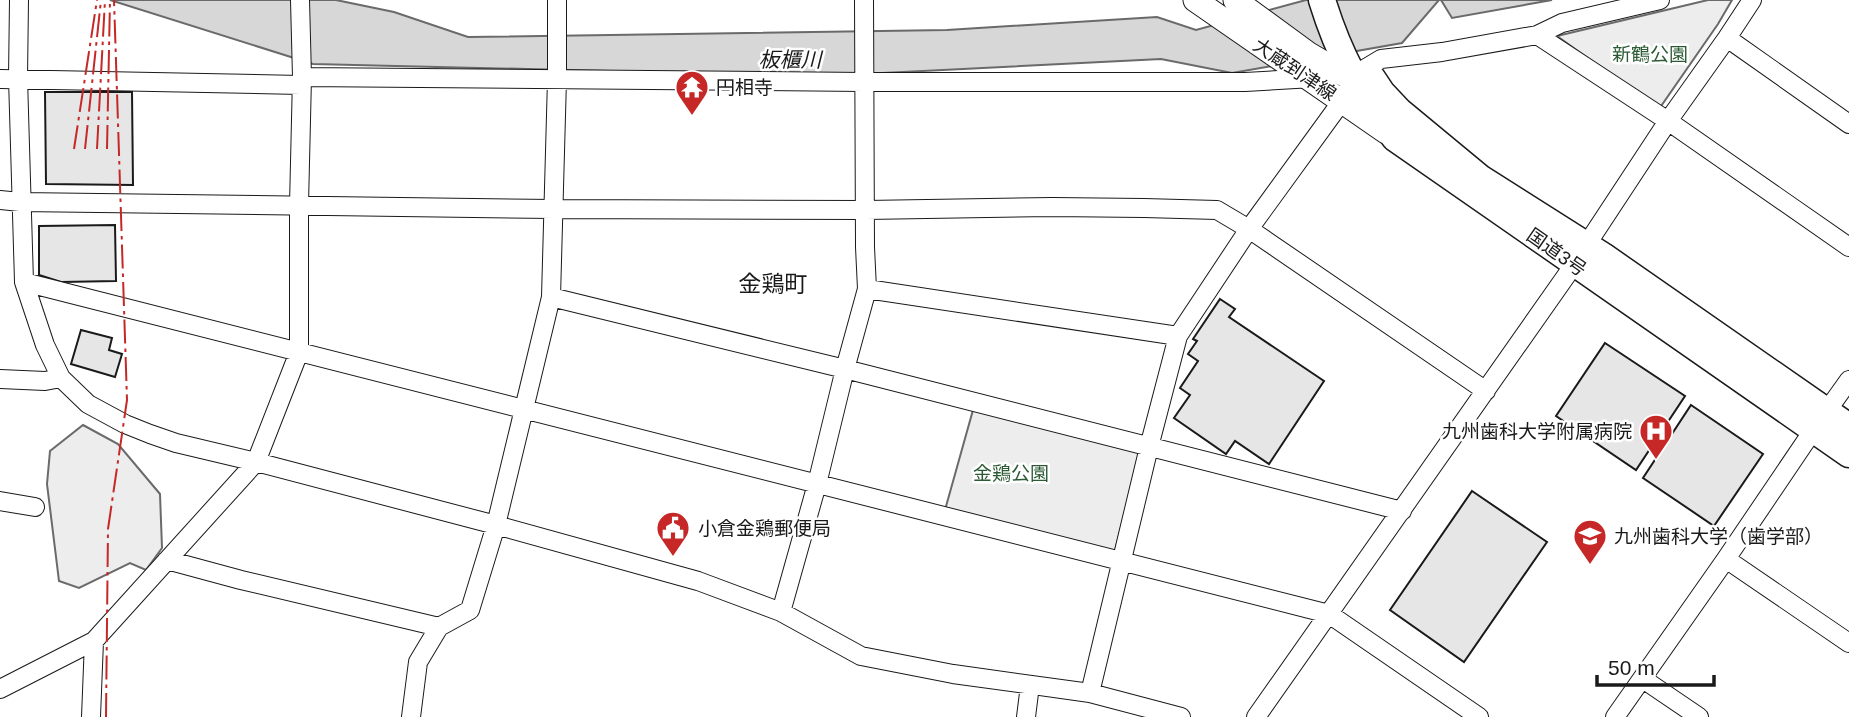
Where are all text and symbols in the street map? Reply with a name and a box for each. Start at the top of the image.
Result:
street label: 大蔵到津線 [1249,34,1340,105]
park label: 新鶴公園 [1612,44,1688,65]
water label: 板櫃川 [759,48,823,71]
temple icon: 円相寺 [673,68,711,117]
place label: 円相寺 [716,77,773,98]
street label: 国道3号 [1523,224,1590,280]
district label: 金鶏町 [739,271,808,297]
hospital icon: 九州歯科大学附属病院 [1637,412,1675,461]
place label: 九州歯科大学附属病院 [1442,421,1632,442]
park label: 金鶏公園 [973,463,1049,484]
public building icon: 小倉金鶏郵便局 [654,509,692,558]
school or university icon: 九州歯科大学（歯学部） [1571,517,1609,566]
place label: 小倉金鶏郵便局 [698,518,831,539]
place label: 九州歯科大学（歯学部） [1614,526,1823,547]
scale bar [1597,644,1714,688]
text: 50 m [1608,656,1655,679]

